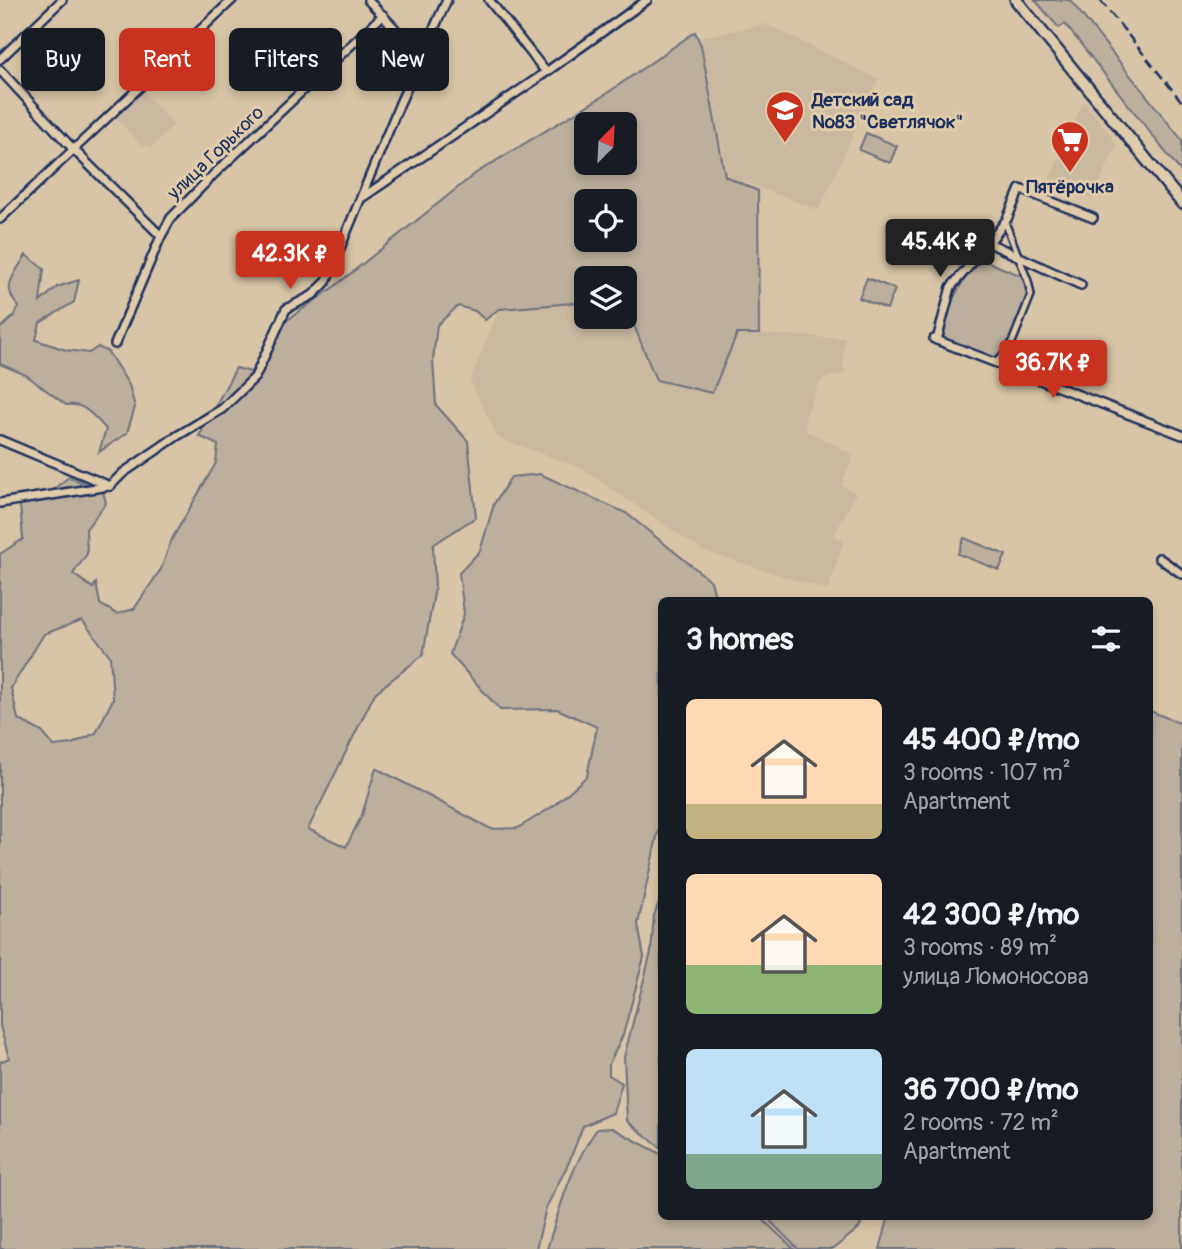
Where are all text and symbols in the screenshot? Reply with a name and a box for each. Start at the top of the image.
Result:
chip: Buy [21,28,105,91]
chip: Rent [119,28,215,91]
chip: Filters [229,28,342,91]
chip: New [356,28,449,91]
place label: Детский сад №83 "Светлячок" [811,88,963,134]
school or university icon: Детский сад №83 "Светлячок" [764,89,806,144]
street label: улица Горького [162,101,269,206]
north arrow [574,112,637,175]
map controls [574,112,637,329]
supermarket icon: Пятёрочка [1049,119,1091,174]
place label: Пятёрочка [1026,175,1114,199]
button: locate [574,189,637,252]
pin: 45.4K ₽ [875,219,1005,279]
text: 45.4K ₽ [902,227,978,256]
pin: 42.3K ₽ [225,232,355,291]
text: 42.3K ₽ [252,239,328,268]
button: layers [574,266,637,329]
pin: 36.7K ₽ [988,340,1118,400]
text: 36.7K ₽ [1015,348,1091,377]
icon: filters [1087,620,1125,658]
text: 3 homes [686,621,793,658]
text: 45 400 ₽/mo [903,721,1080,758]
icon: home [742,727,826,811]
text: 3 rooms · 107 m² [903,758,1071,787]
text: Apartment [903,787,1010,816]
text: 42 300 ₽/mo [903,896,1079,933]
icon: home [742,902,826,986]
text: 3 rooms · 89 m² [903,933,1057,962]
text: улица Ломоносова [903,962,1089,991]
text: 36 700 ₽/mo [903,1071,1079,1108]
icon: home [742,1077,826,1161]
text: 2 rooms · 72 m² [903,1108,1059,1137]
text: Apartment [903,1137,1010,1166]

